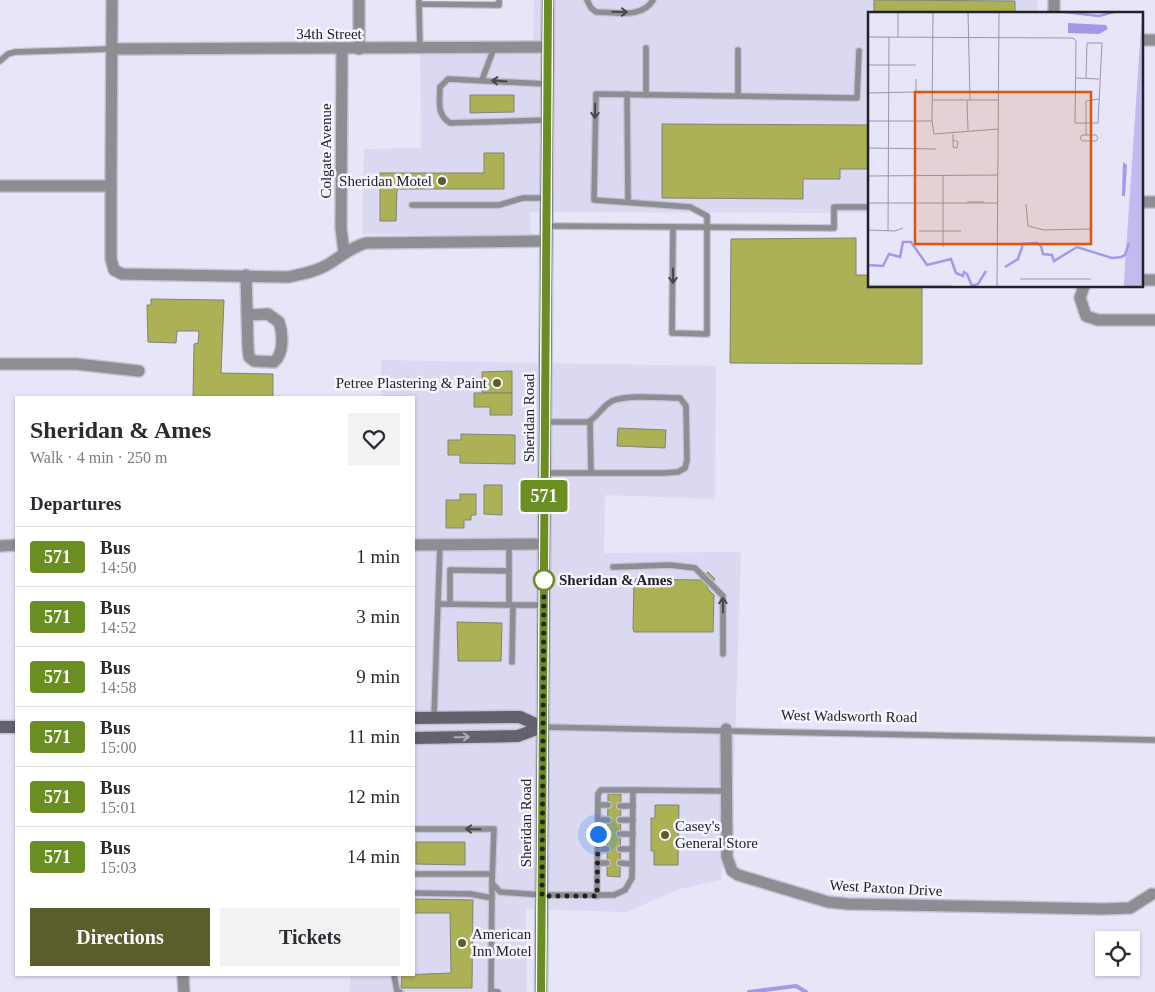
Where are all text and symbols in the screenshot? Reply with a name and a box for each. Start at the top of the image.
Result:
one-way arrow [611,7,627,17]
inset map [868,12,1142,288]
street label: 34th Street [296,26,363,42]
one-way arrow [491,77,507,86]
street label: Colgate Avenue [318,103,334,199]
one-way arrow [591,103,600,119]
place label: Sheridan Motel [339,173,432,189]
marker: Sheridan Motel [436,175,448,187]
one-way arrow [668,268,678,284]
street label: Sheridan Road [521,373,537,462]
place label: Petree Plastering & Paint [336,375,488,391]
marker: Petree Plastering & Paint [491,377,503,389]
button: heart [348,413,400,465]
text: Sheridan & Ames [30,417,211,443]
text: Walk · 4 min · 250 m [30,449,167,466]
line badge: 571 [515,480,573,512]
text: 571 [531,486,558,506]
text: Departures [30,493,121,514]
text: Bus [100,537,131,558]
text: 1 min [356,546,400,567]
text: 571 [44,547,71,567]
text: 14:50 [100,559,136,576]
marker: Sheridan & Ames [533,569,555,591]
place label: Sheridan & Ames [559,572,673,588]
text: Bus [100,597,131,618]
one-way arrow [718,597,728,614]
text: 3 min [356,606,400,627]
text: 571 [44,607,71,627]
text: 14:52 [100,619,136,636]
text: Bus [100,657,131,678]
text: 9 min [356,666,400,687]
text: 571 [44,667,71,687]
text: 14:58 [100,679,136,696]
street label: West Wadsworth Road [781,707,918,725]
text: Bus [100,717,131,738]
text: 11 min [347,726,400,747]
text: 571 [44,727,71,747]
one-way arrow [454,732,470,742]
text: 15:00 [100,739,136,756]
text: Bus [100,777,131,798]
street label: Sheridan Road [518,778,534,867]
text: 12 min [347,786,400,807]
text: 571 [44,787,71,807]
text: 15:01 [100,799,136,816]
place label: Casey's General Store [675,818,758,851]
your location [586,822,611,847]
one-way arrow [465,824,482,834]
marker: Casey's General Store [659,829,671,841]
text: Bus [100,837,131,858]
text: 14 min [347,846,400,867]
text: 571 [44,847,71,867]
text: 15:03 [100,859,136,876]
street label: West Paxton Drive [829,877,943,899]
button: Directions [30,908,210,966]
button: Tickets [220,908,400,966]
place label: American Inn Motel [472,926,532,959]
map controls [1095,931,1140,976]
button: locate [1095,931,1140,976]
marker: American Inn Motel [456,937,468,949]

